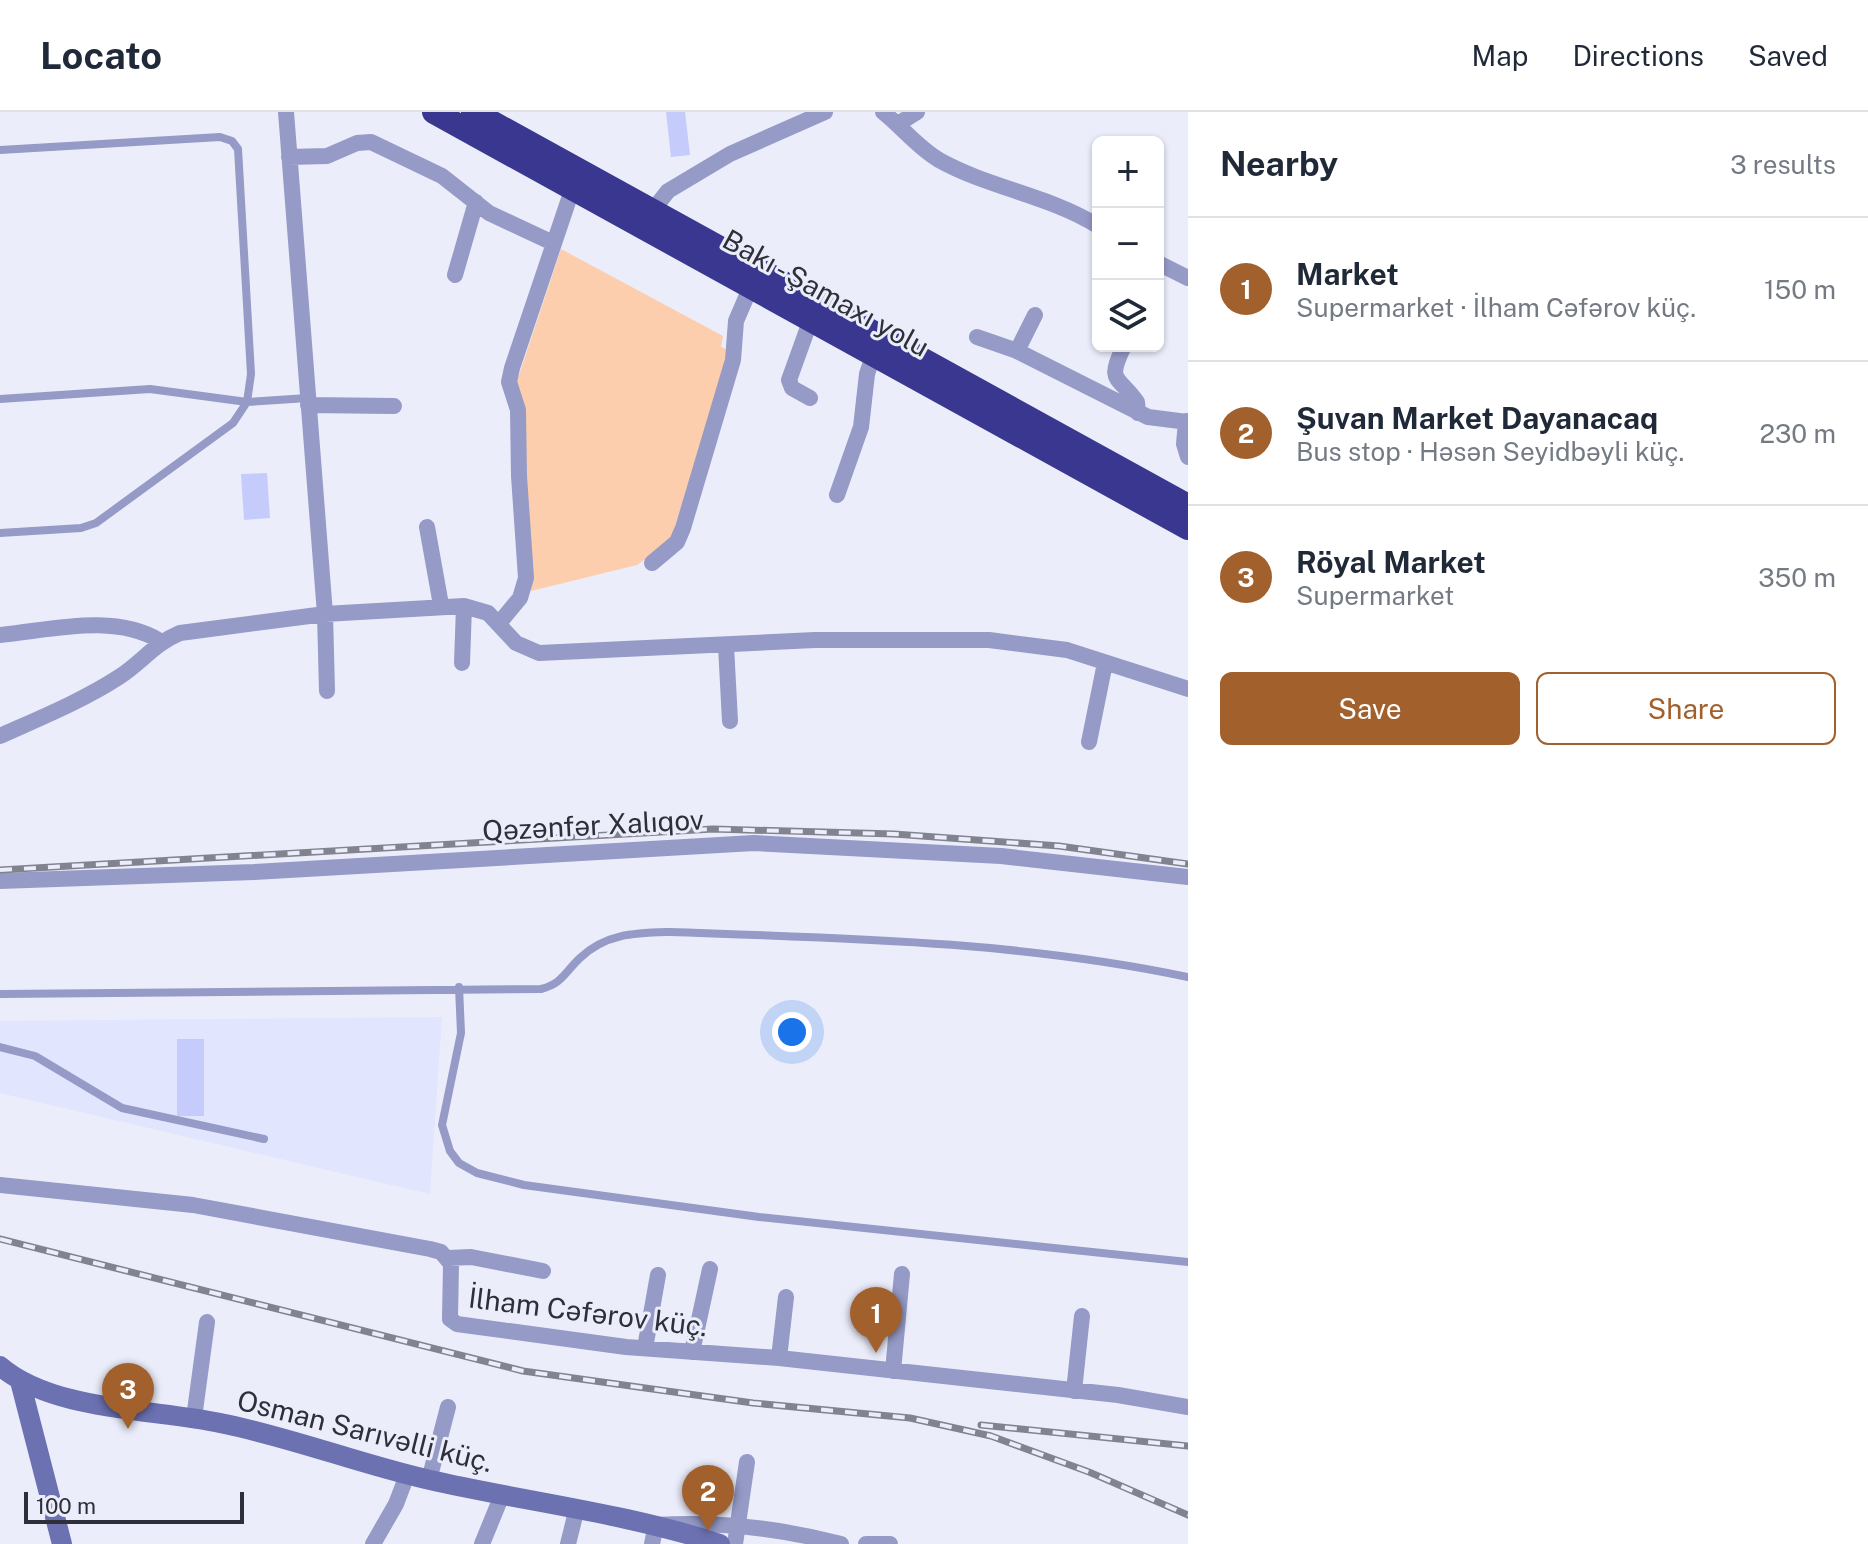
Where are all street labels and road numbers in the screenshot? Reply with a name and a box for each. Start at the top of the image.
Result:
street label: Bakı - Şamaxı yolu [717,222,935,363]
street label: Qəzənfər Xalıqov [481,802,705,847]
street label: İlham Cəfərov küç. [467,1280,709,1343]
street label: Osman Sarıvəlli küç. [234,1383,496,1478]

